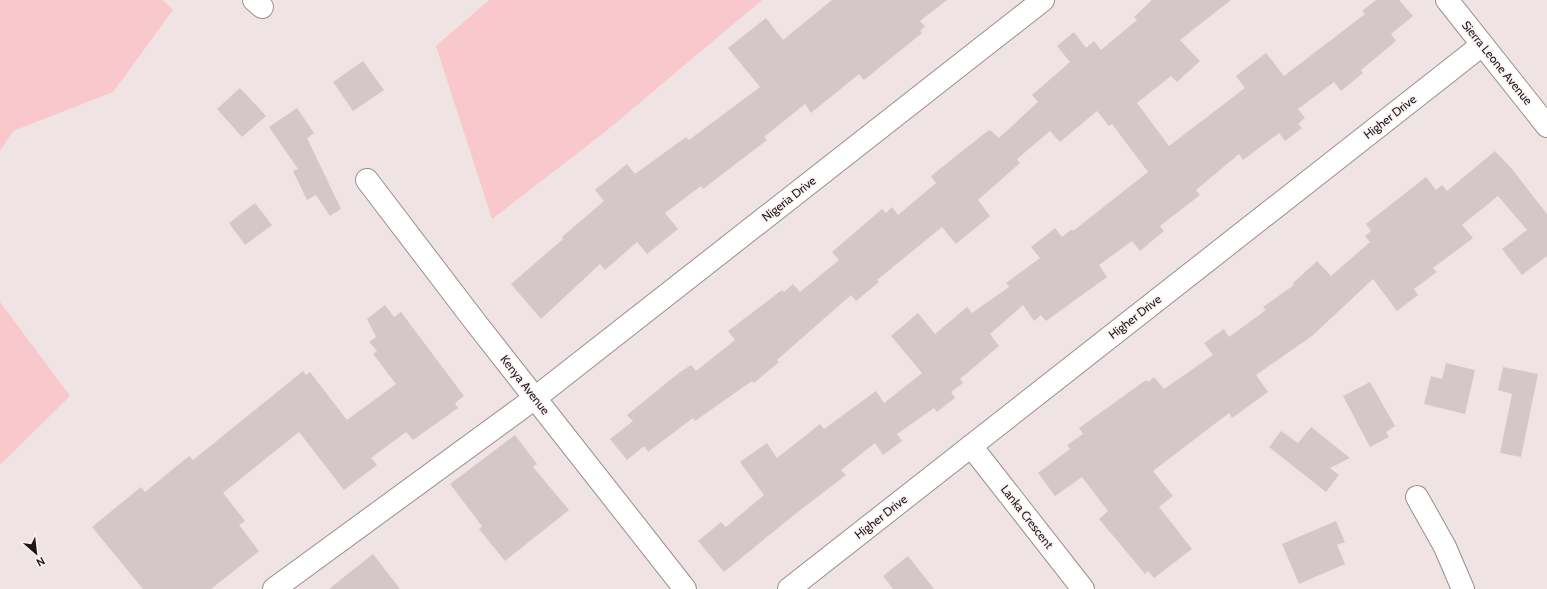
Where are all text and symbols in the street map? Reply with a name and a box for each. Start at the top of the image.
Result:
street label: Sierra Leone Avenue [1459,18,1536,108]
street label: Higher Drive [1360,91,1419,142]
street label: Nigeria Drive [759,173,819,224]
street label: Higher Drive [1105,291,1164,342]
street label: Kenya Avenue [497,352,553,418]
street label: Lanka Crescent [998,482,1057,551]
street label: Higher Drive [851,491,910,542]
north arrow [16,533,56,573]
text: N [34,554,47,570]

